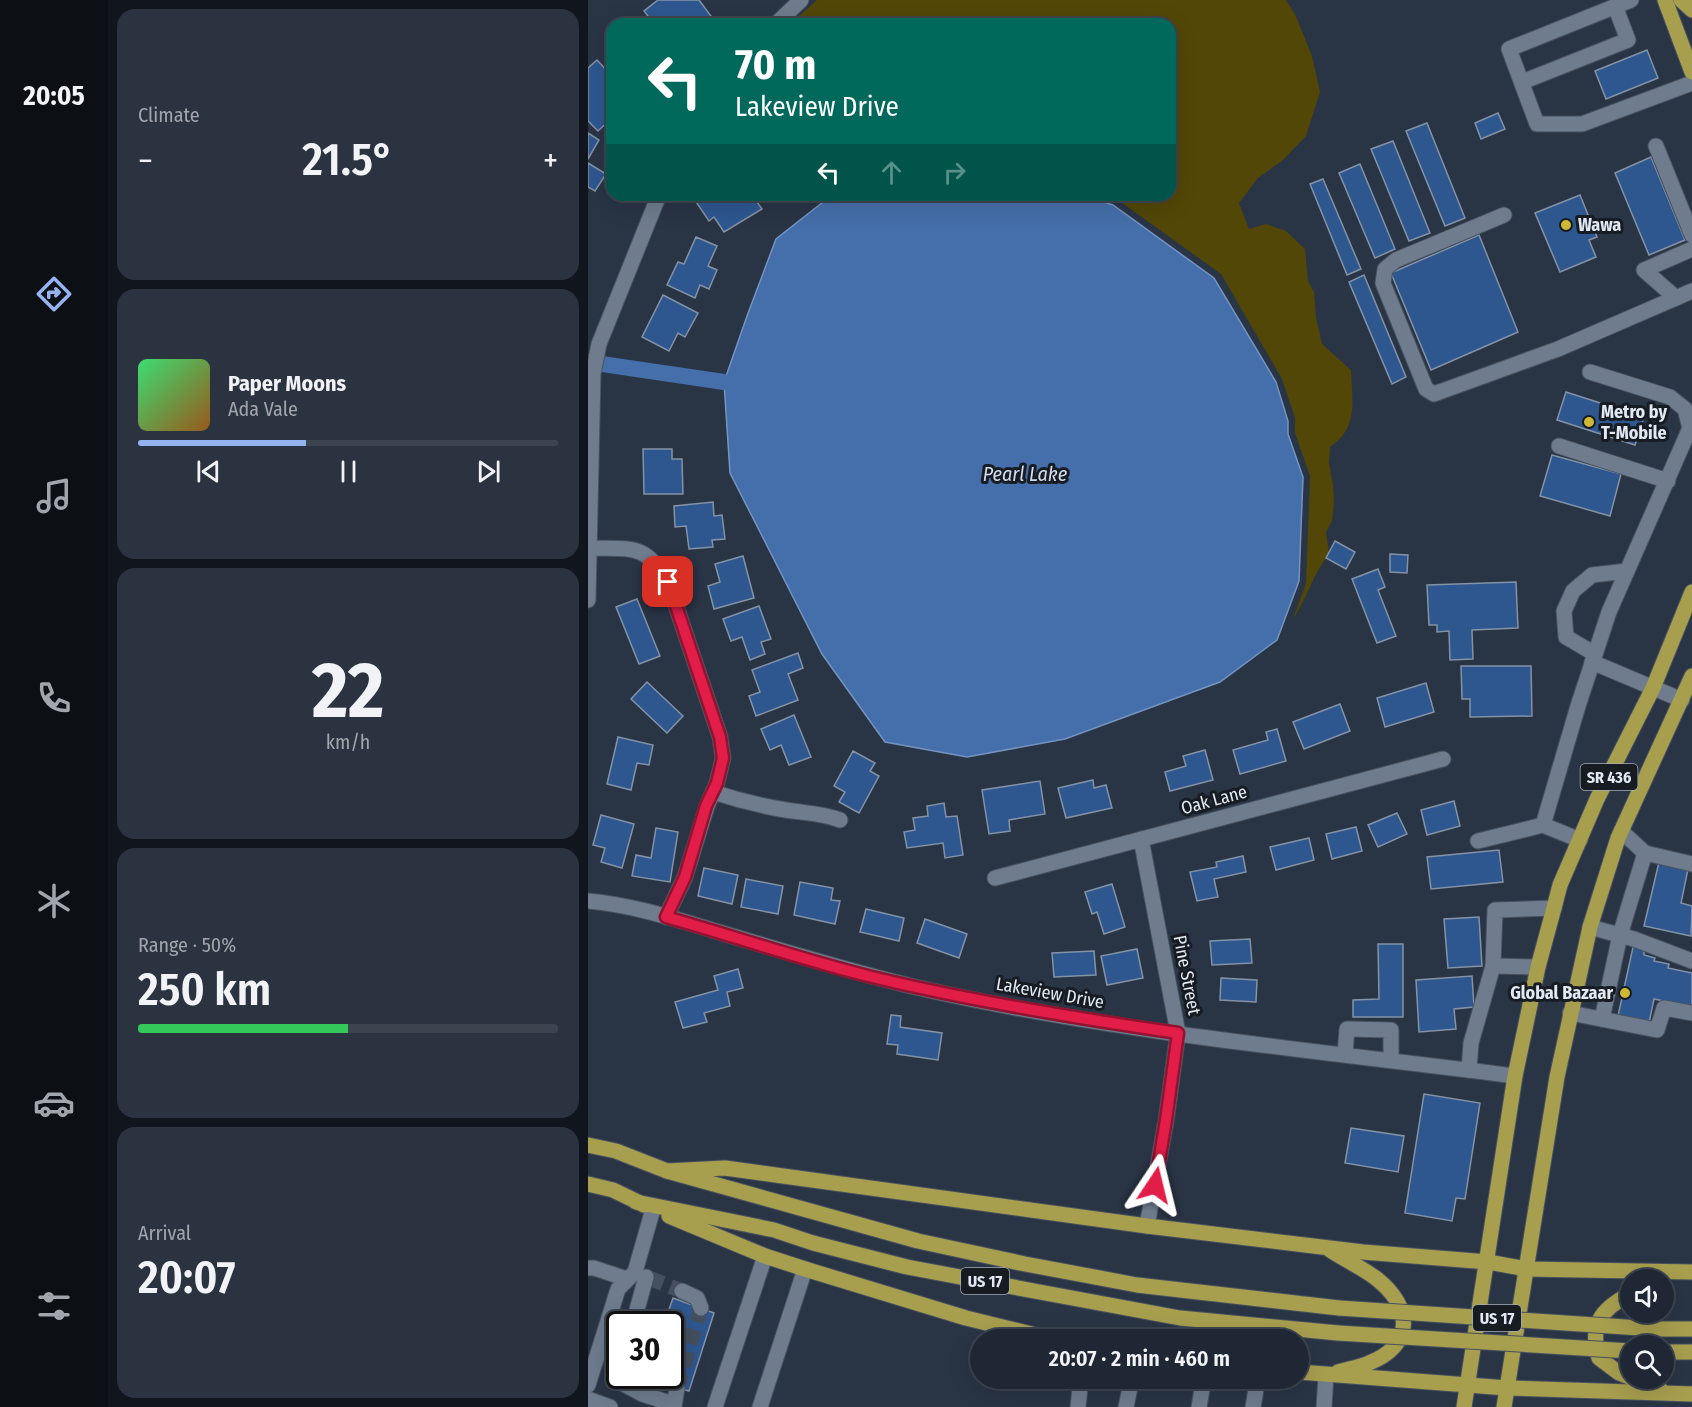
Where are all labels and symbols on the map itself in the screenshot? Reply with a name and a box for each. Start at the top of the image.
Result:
place label: Wawa [1578,214,1621,236]
marker: Wawa [1559,218,1573,232]
place label: Metro by T-Mobile [1601,401,1667,444]
marker: Metro by T-Mobile [1582,415,1596,429]
water label: Pearl Lake [983,462,1068,486]
pin [642,556,693,607]
road number: SR 436 [1580,764,1638,790]
street label: Oak Lane [1179,781,1250,819]
street label: Pine Street [1168,933,1206,1017]
street label: Lakeview Drive [994,973,1106,1013]
place label: Global Bazaar [1510,982,1613,1004]
marker: Global Bazaar [1618,986,1632,1000]
position arrow [1123,1153,1187,1217]
road number: US 17 [961,1268,1009,1294]
road number: US 17 [1473,1305,1521,1331]
speed limit sign: 30 [606,1311,684,1389]

